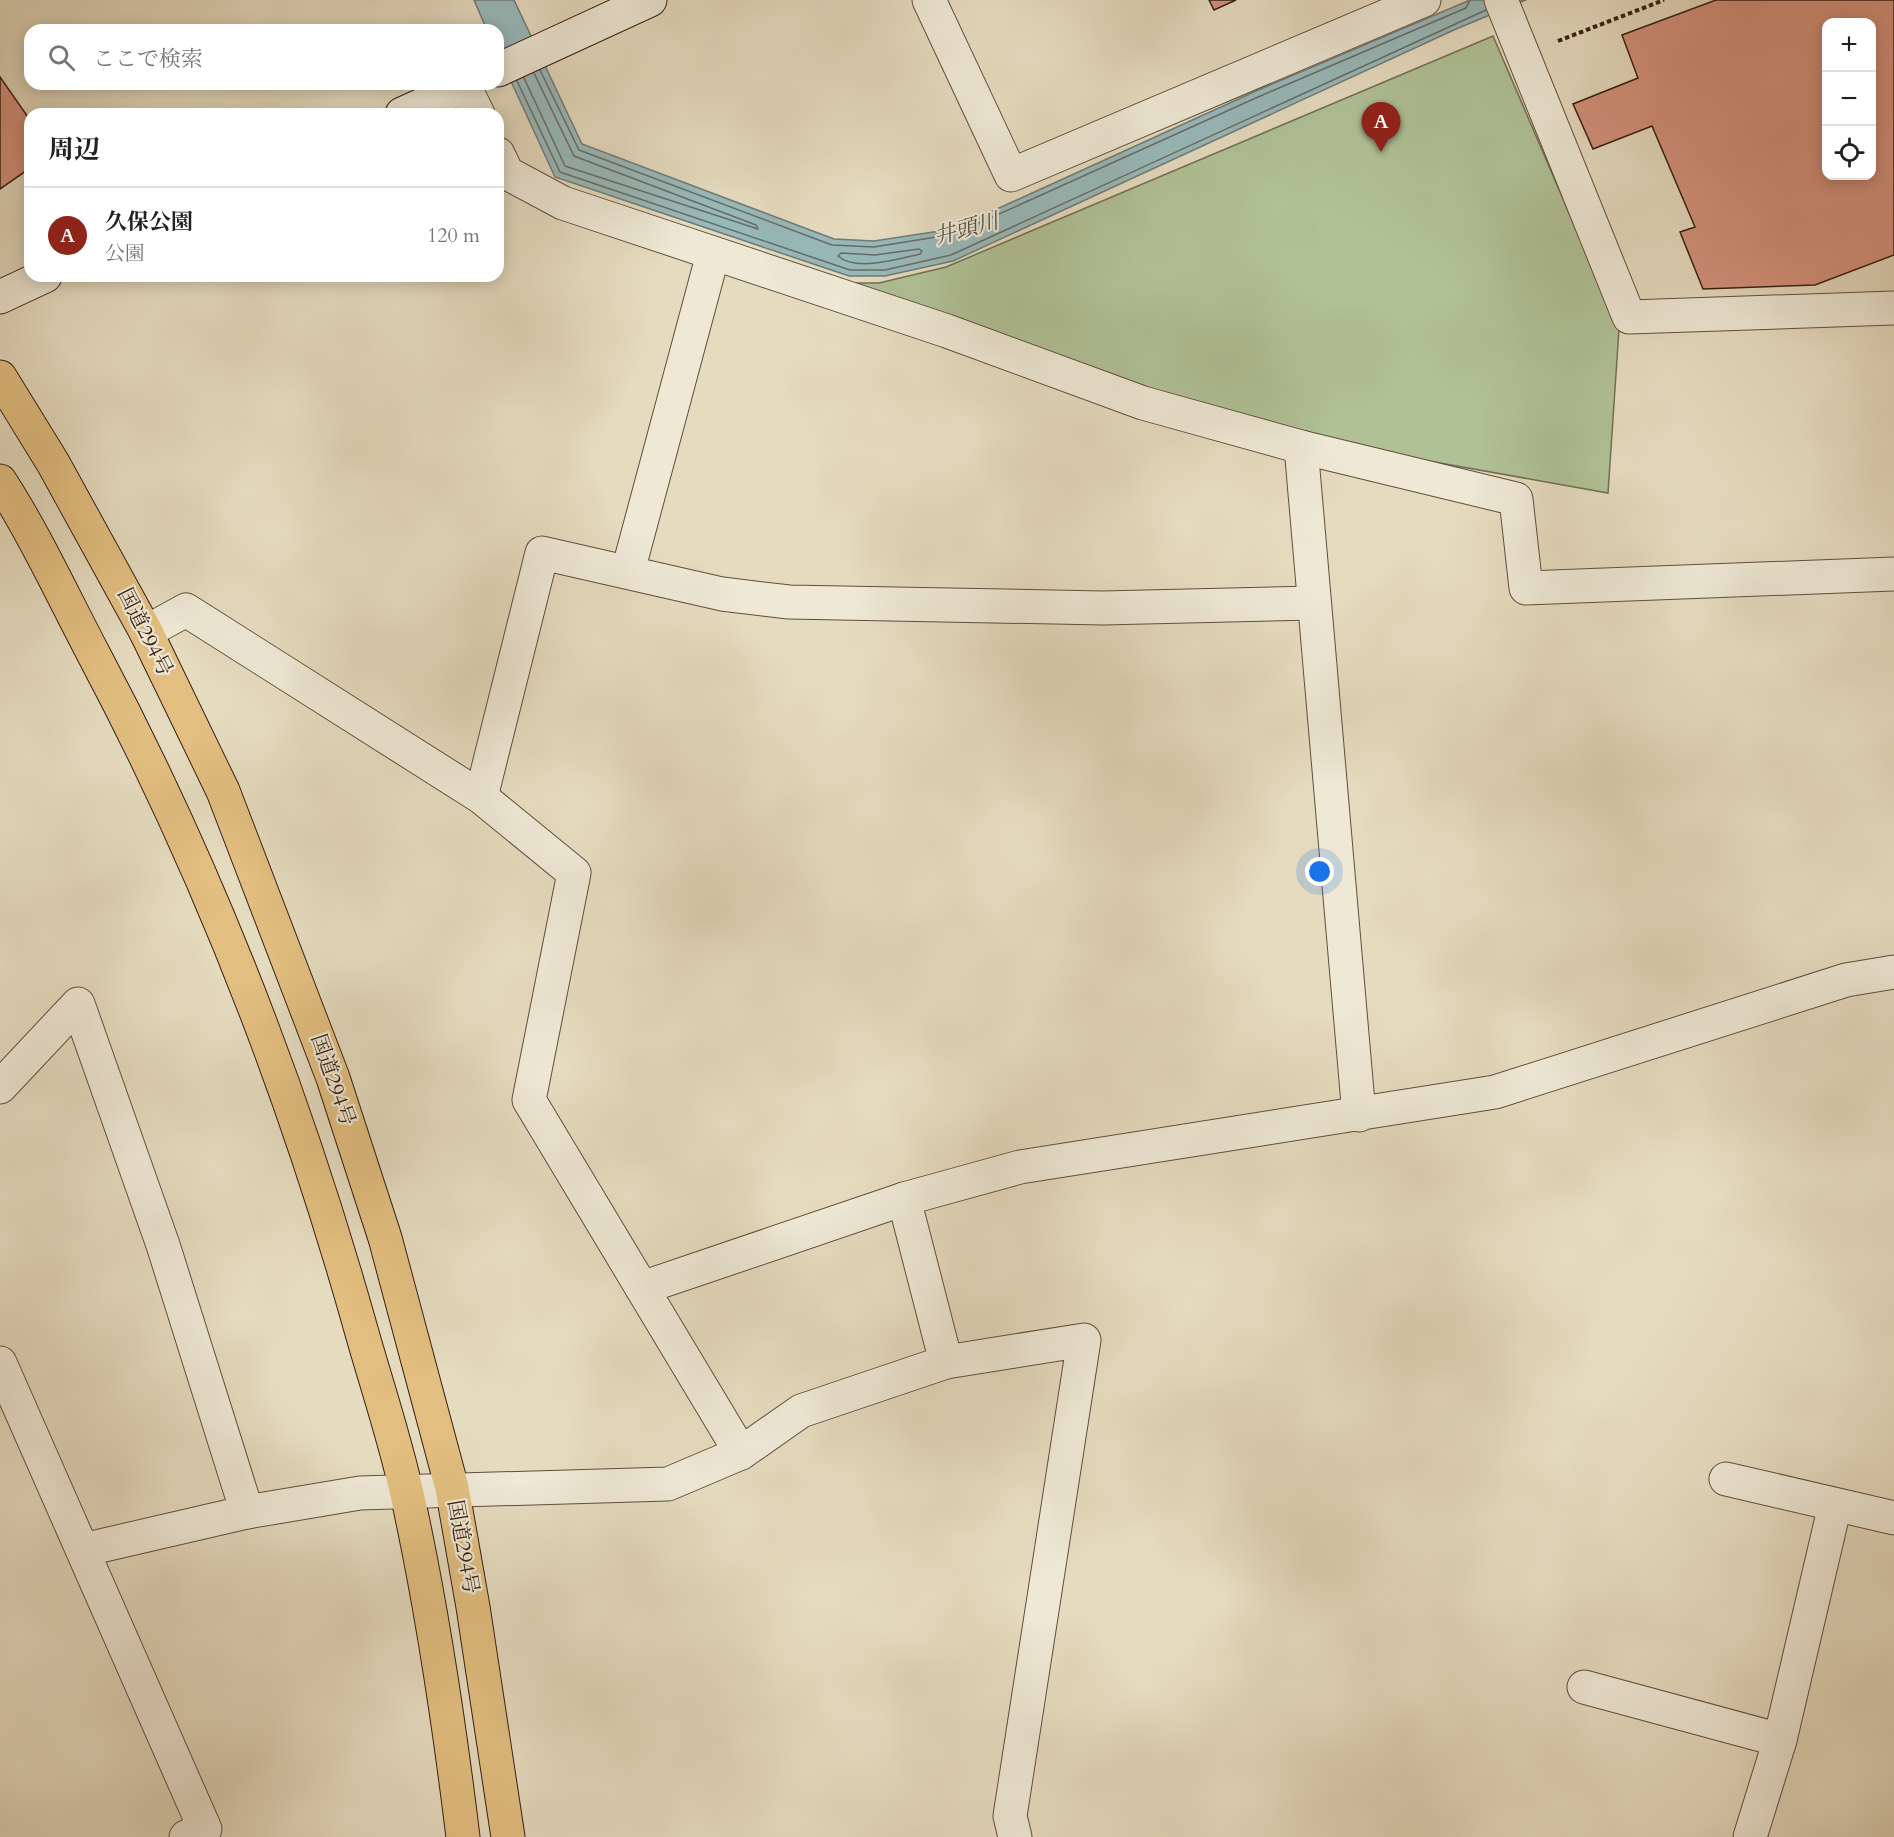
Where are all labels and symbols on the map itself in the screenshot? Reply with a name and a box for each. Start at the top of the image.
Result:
pin: A [1362,102,1400,152]
water label: 井頭川 [930,205,1004,252]
street label: 国道294号 [110,583,180,681]
your location [1305,857,1334,886]
street label: 国道294号 [304,1030,362,1130]
street label: 国道294号 [440,1498,486,1596]

